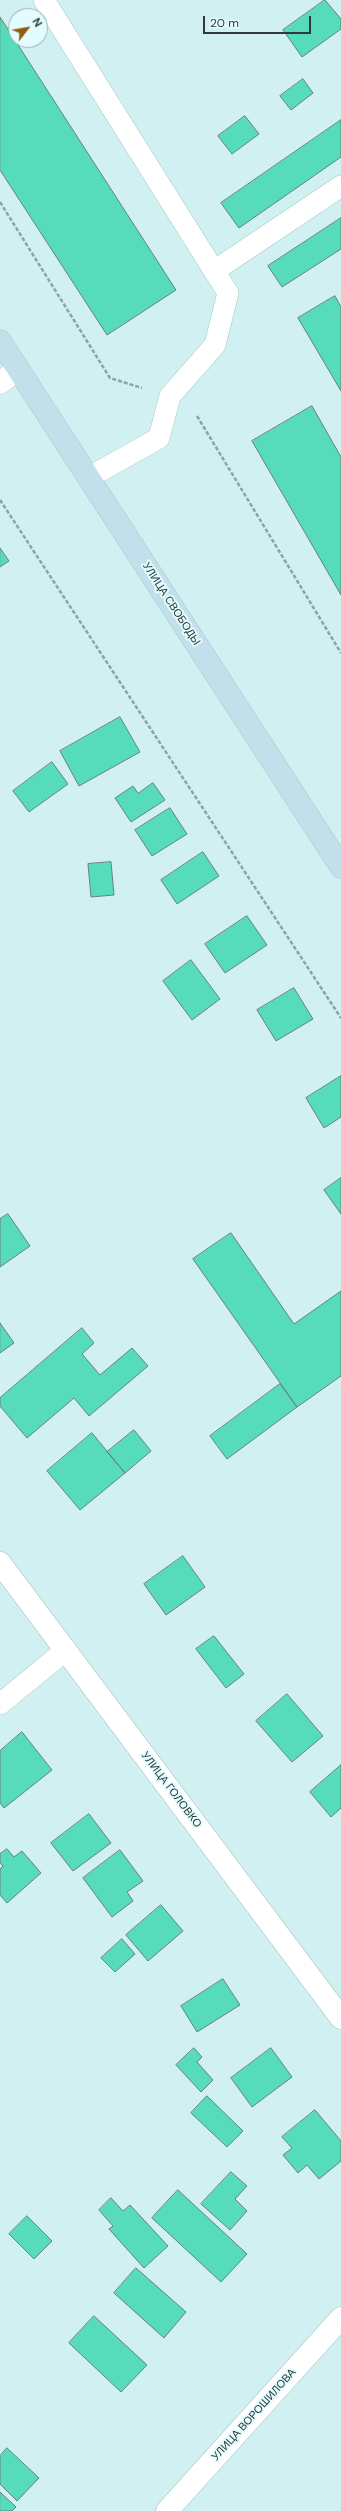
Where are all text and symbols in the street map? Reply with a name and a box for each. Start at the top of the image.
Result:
north arrow [8,8,48,48]
scale bar [205,8,313,34]
text: N [29,15,45,29]
text: 20 m [210,15,239,31]
street label: УЛИЦА СВОБОДЫ [139,560,203,648]
street label: УЛИЦА ГОЛОВКО [138,1749,204,1831]
street label: УЛИЦА ВОРОШИЛОВА [209,2366,299,2464]

